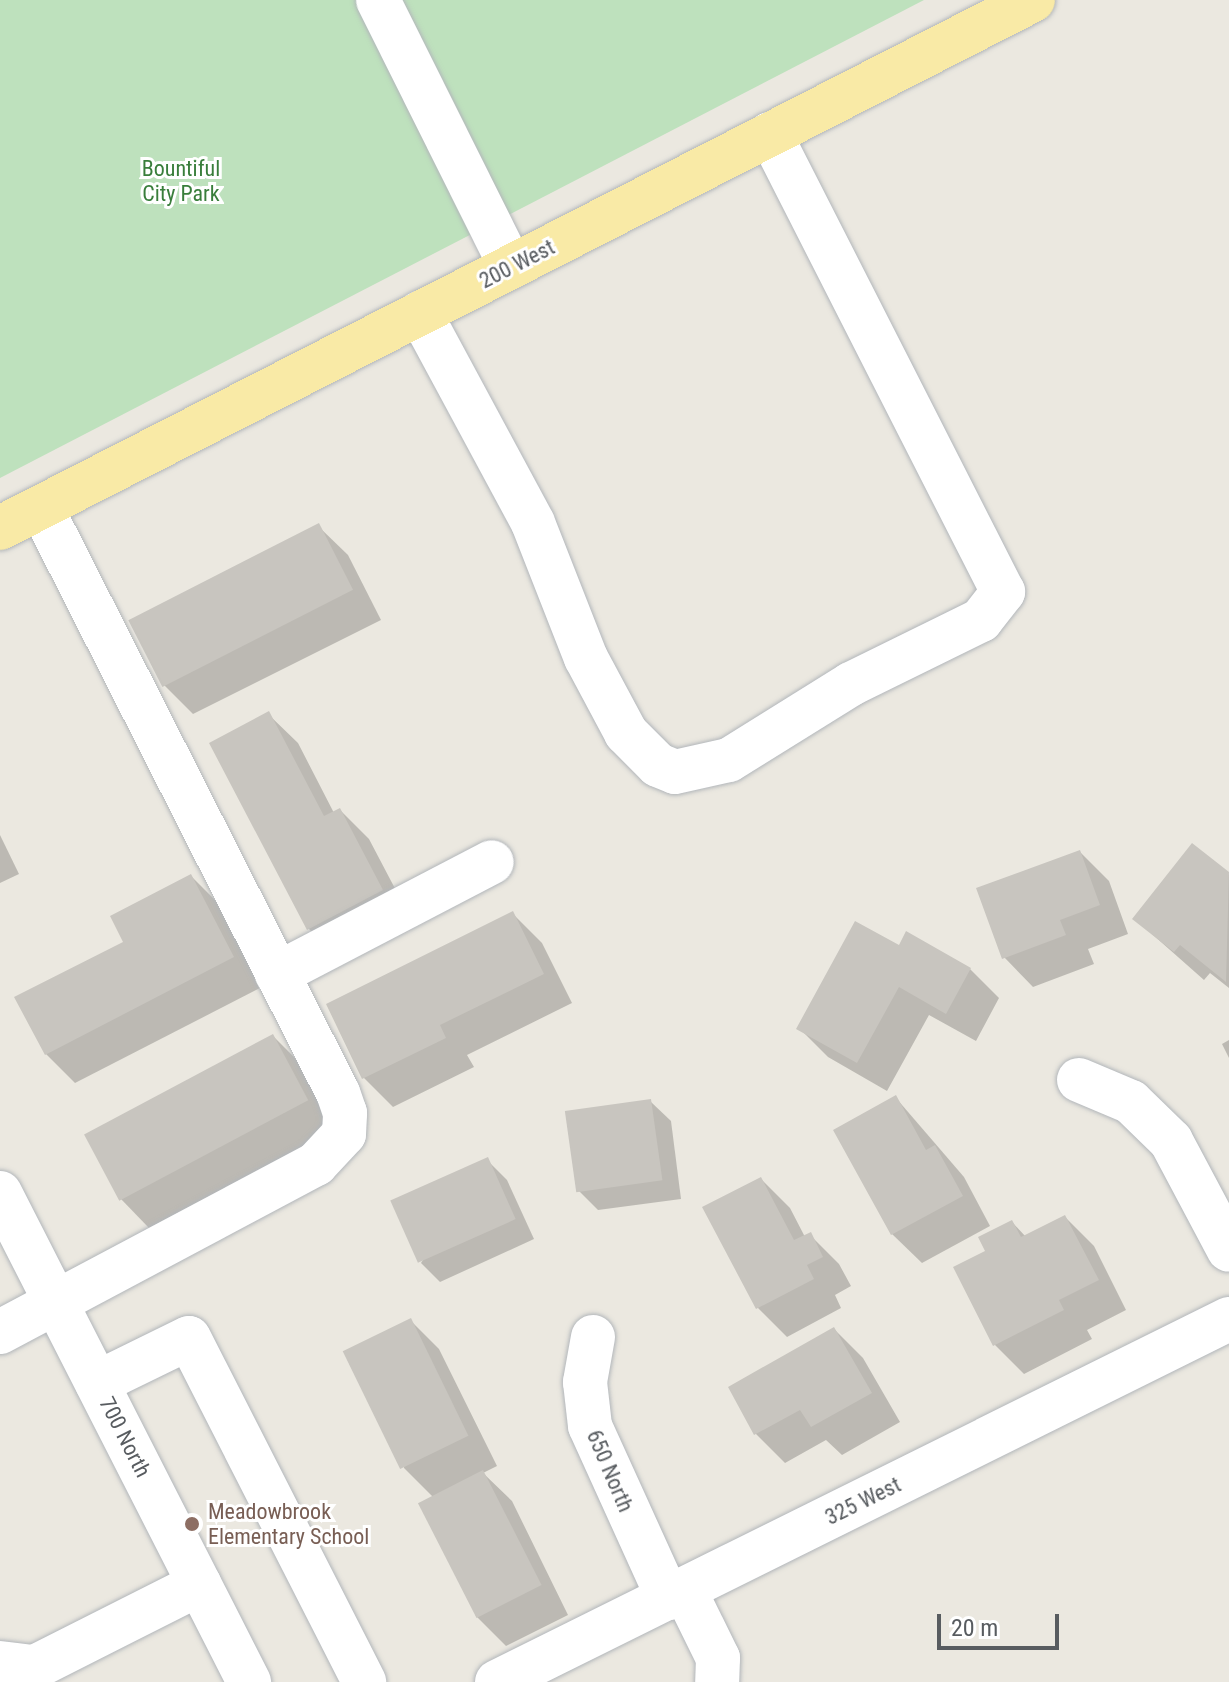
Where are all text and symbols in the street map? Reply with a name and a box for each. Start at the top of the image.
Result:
park label: Bountiful City Park [142,155,220,206]
street label: 200 West [475,234,559,294]
street label: 700 North [94,1392,156,1482]
street label: 650 North [581,1426,639,1516]
street label: 325 West [821,1471,905,1531]
place label: Meadowbrook Elementary School [208,1498,369,1550]
marker: Meadowbrook Elementary School [183,1515,201,1533]
scale bar [941,1598,1063,1648]
text: 20 m [951,1614,998,1642]

